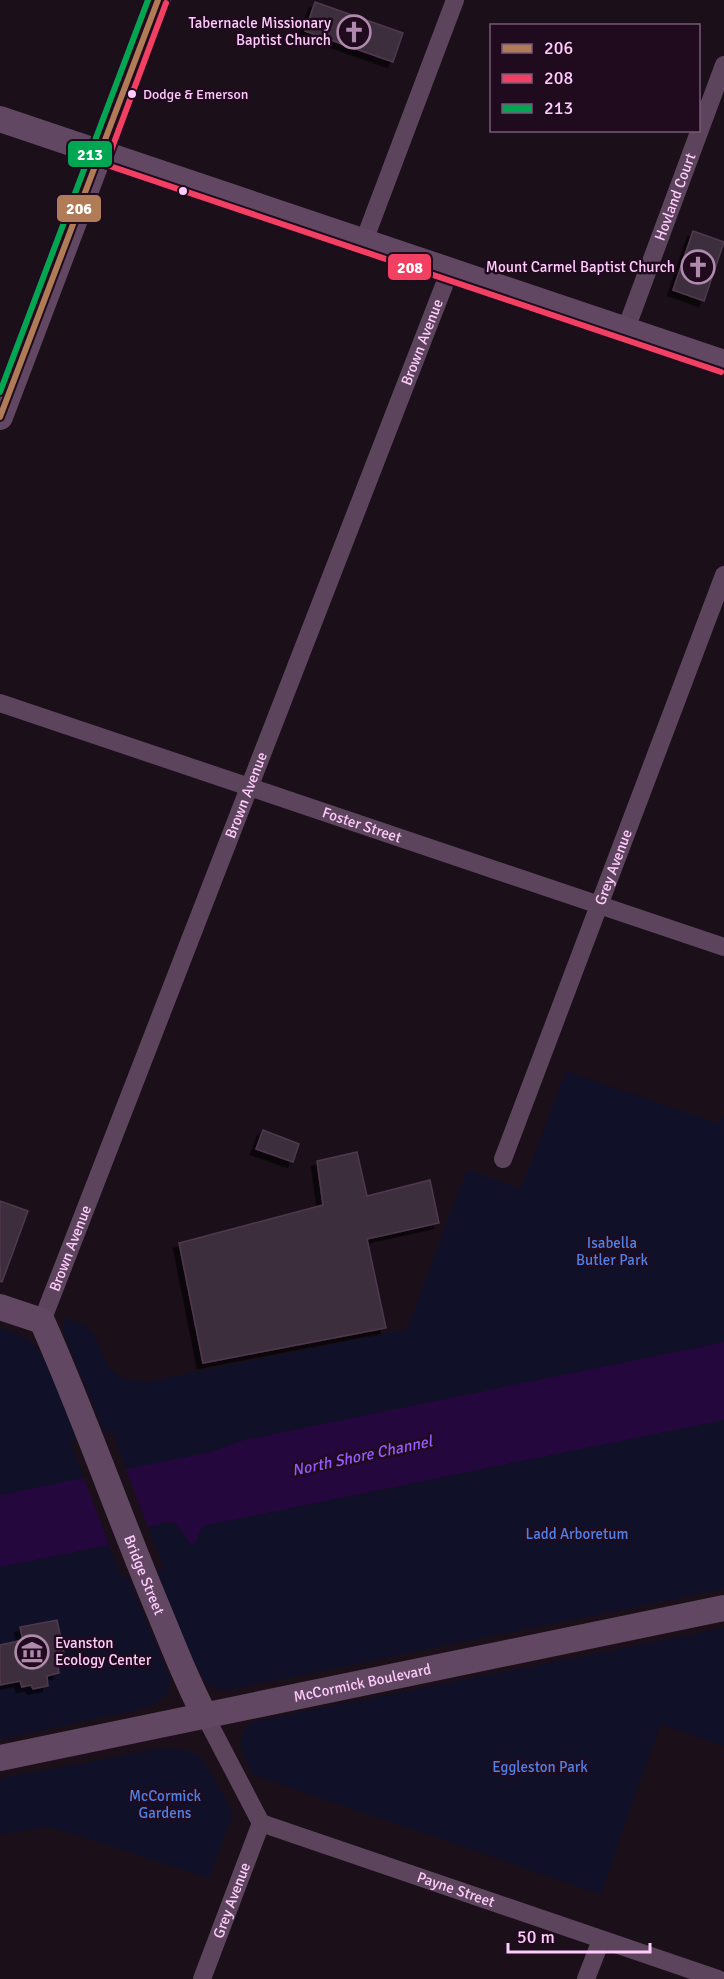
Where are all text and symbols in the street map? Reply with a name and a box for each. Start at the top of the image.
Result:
place label: Tabernacle Missionary Baptist Church [188,14,331,49]
church icon: Tabernacle Missionary Baptist Church [336,14,372,50]
legend [490,24,700,132]
text: 206 [544,37,573,59]
text: 208 [544,67,573,89]
place label: Dodge & Emerson [143,86,248,103]
marker: Dodge & Emerson [126,88,138,100]
text: 213 [544,97,573,119]
line badge: 213 [67,140,113,168]
text: 213 [77,145,103,165]
street label: Hovland Court [651,150,700,243]
unlabelled marker [177,185,189,197]
line badge: 206 [56,194,102,223]
text: 206 [66,199,92,219]
church icon: Mount Carmel Baptist Church [680,249,716,285]
line badge: 208 [387,253,432,281]
text: 208 [397,258,423,278]
place label: Mount Carmel Baptist Church [486,258,675,276]
street label: Brown Avenue [397,296,447,388]
street label: Brown Avenue [221,750,271,841]
street label: Foster Street [320,803,404,847]
street label: Grey Avenue [591,827,636,908]
street label: Brown Avenue [45,1203,95,1294]
park label: Isabella Butler Park [576,1234,648,1269]
water label: North Shore Channel [290,1431,435,1481]
park label: Ladd Arboretum [526,1525,629,1543]
street label: Bridge Street [120,1532,168,1618]
museum icon: Evanston Ecology Center [14,1634,50,1670]
place label: Evanston Ecology Center [55,1634,152,1669]
street label: McCormick Boulevard [292,1660,433,1706]
park label: Eggleston Park [492,1758,588,1776]
park label: McCormick Gardens [129,1787,202,1822]
street label: Grey Avenue [209,1860,254,1941]
street label: Payne Street [415,1868,497,1911]
scale bar [508,1916,650,1954]
text: 50 m [517,1926,555,1948]

